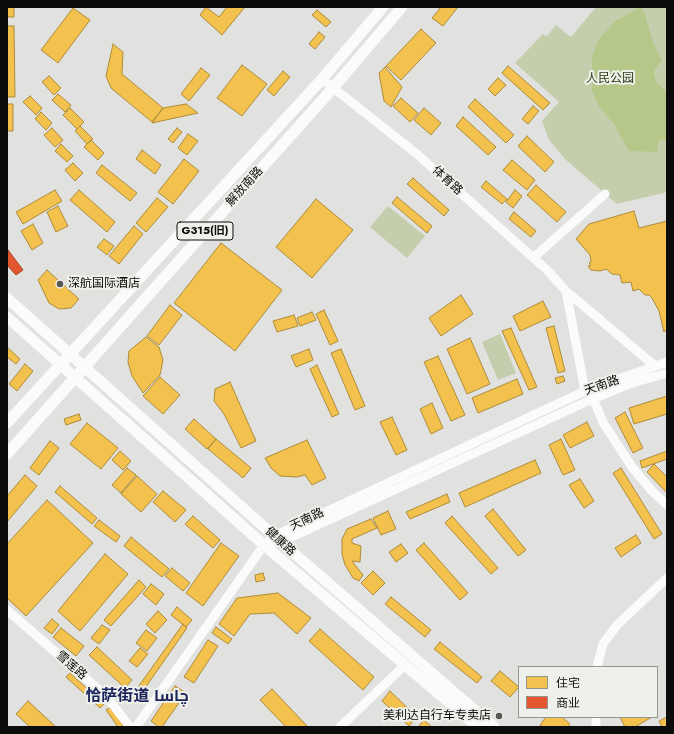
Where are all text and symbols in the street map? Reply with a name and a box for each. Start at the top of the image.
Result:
park label: 人民公园 [586,72,634,86]
street label: 解放南路 [224,164,266,210]
street label: 体育路 [429,164,465,198]
road number: G315(旧) [177,222,233,240]
place label: 深航国际酒店 [68,277,140,291]
marker: 深航国际酒店 [55,279,65,289]
street label: 天南路 [583,373,621,399]
street label: 天南路 [288,506,326,534]
street label: 健康路 [262,525,298,559]
street label: 雪莲路 [53,649,89,683]
legend [518,666,658,718]
text: 住宅 [556,674,580,692]
district label: 恰萨街道 چاسا [85,687,189,707]
text: 商业 [556,694,580,712]
place label: 美利达自行车专卖店 [383,709,491,723]
marker: 美利达自行车专卖店 [494,711,504,721]

